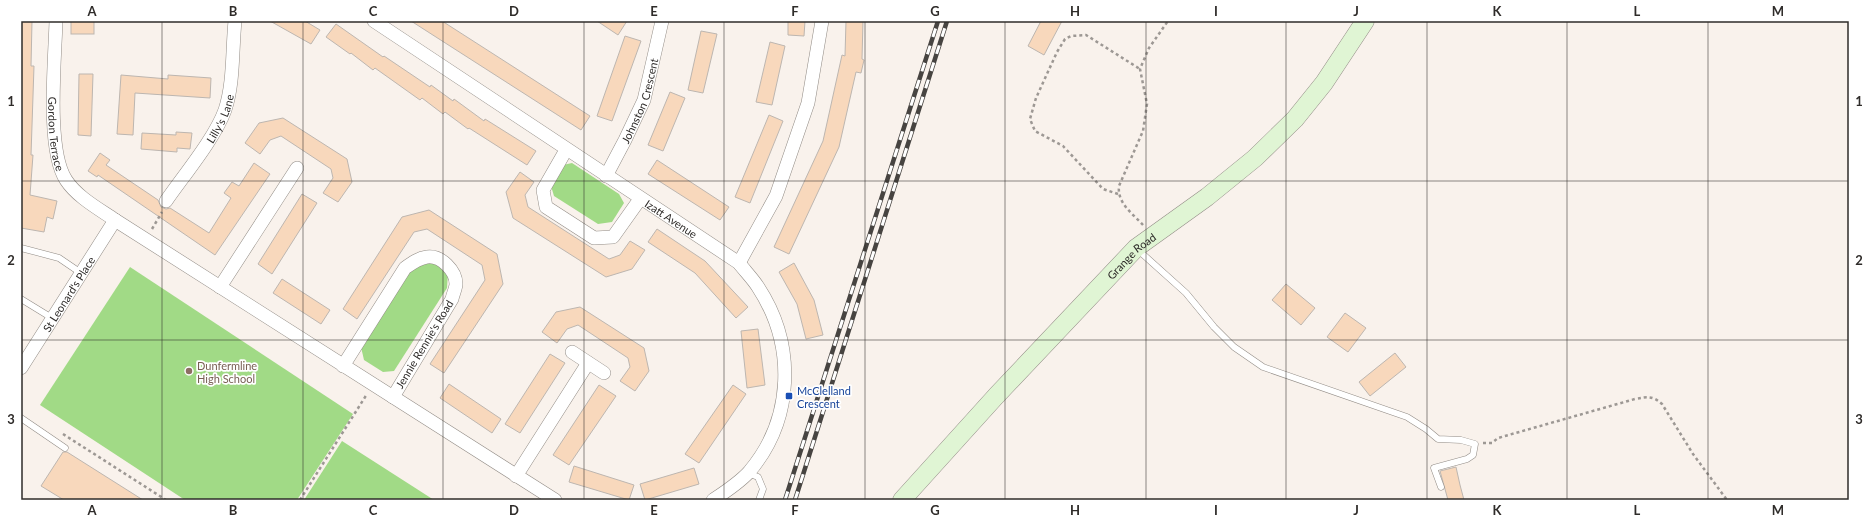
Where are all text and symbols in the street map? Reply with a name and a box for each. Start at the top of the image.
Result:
text: A [86,3,97,19]
text: B [229,3,238,19]
text: C [369,3,378,19]
text: D [509,3,519,19]
text: E [650,3,658,19]
text: F [791,3,799,19]
text: G [930,3,940,19]
text: H [1070,3,1080,19]
text: I [1214,3,1218,19]
text: J [1353,3,1359,19]
text: K [1493,3,1503,19]
text: L [1634,3,1641,19]
text: M [1772,3,1784,19]
street label: Johnston Crescent [618,57,660,145]
text: 1 [7,93,15,109]
street label: Lilly's Lane [203,93,235,145]
text: 1 [1855,93,1863,109]
street label: Gordon Terrace [47,97,67,173]
street label: Izatt Avenue [643,196,700,240]
street label: Grange Road [1104,230,1158,282]
text: 2 [7,252,15,268]
text: 2 [1855,252,1863,268]
street label: St Leonard's Place [39,253,97,334]
street label: Jennie Rennie's Road [392,297,456,391]
place label: Dunfermline High School [197,359,257,385]
marker: Dunfermline High School [184,366,194,376]
place label: McClelland Crescent [797,384,851,410]
marker: McClelland Crescent [784,391,794,401]
text: 3 [7,411,15,427]
text: 3 [1855,411,1863,427]
text: A [86,502,97,518]
text: B [229,502,238,518]
text: C [369,502,378,518]
text: D [509,502,519,518]
text: E [650,502,658,518]
text: F [791,502,799,518]
text: G [930,502,940,518]
text: H [1070,502,1080,518]
text: I [1214,502,1218,518]
text: J [1353,502,1359,518]
text: K [1493,502,1503,518]
text: L [1634,502,1641,518]
text: M [1772,502,1784,518]

